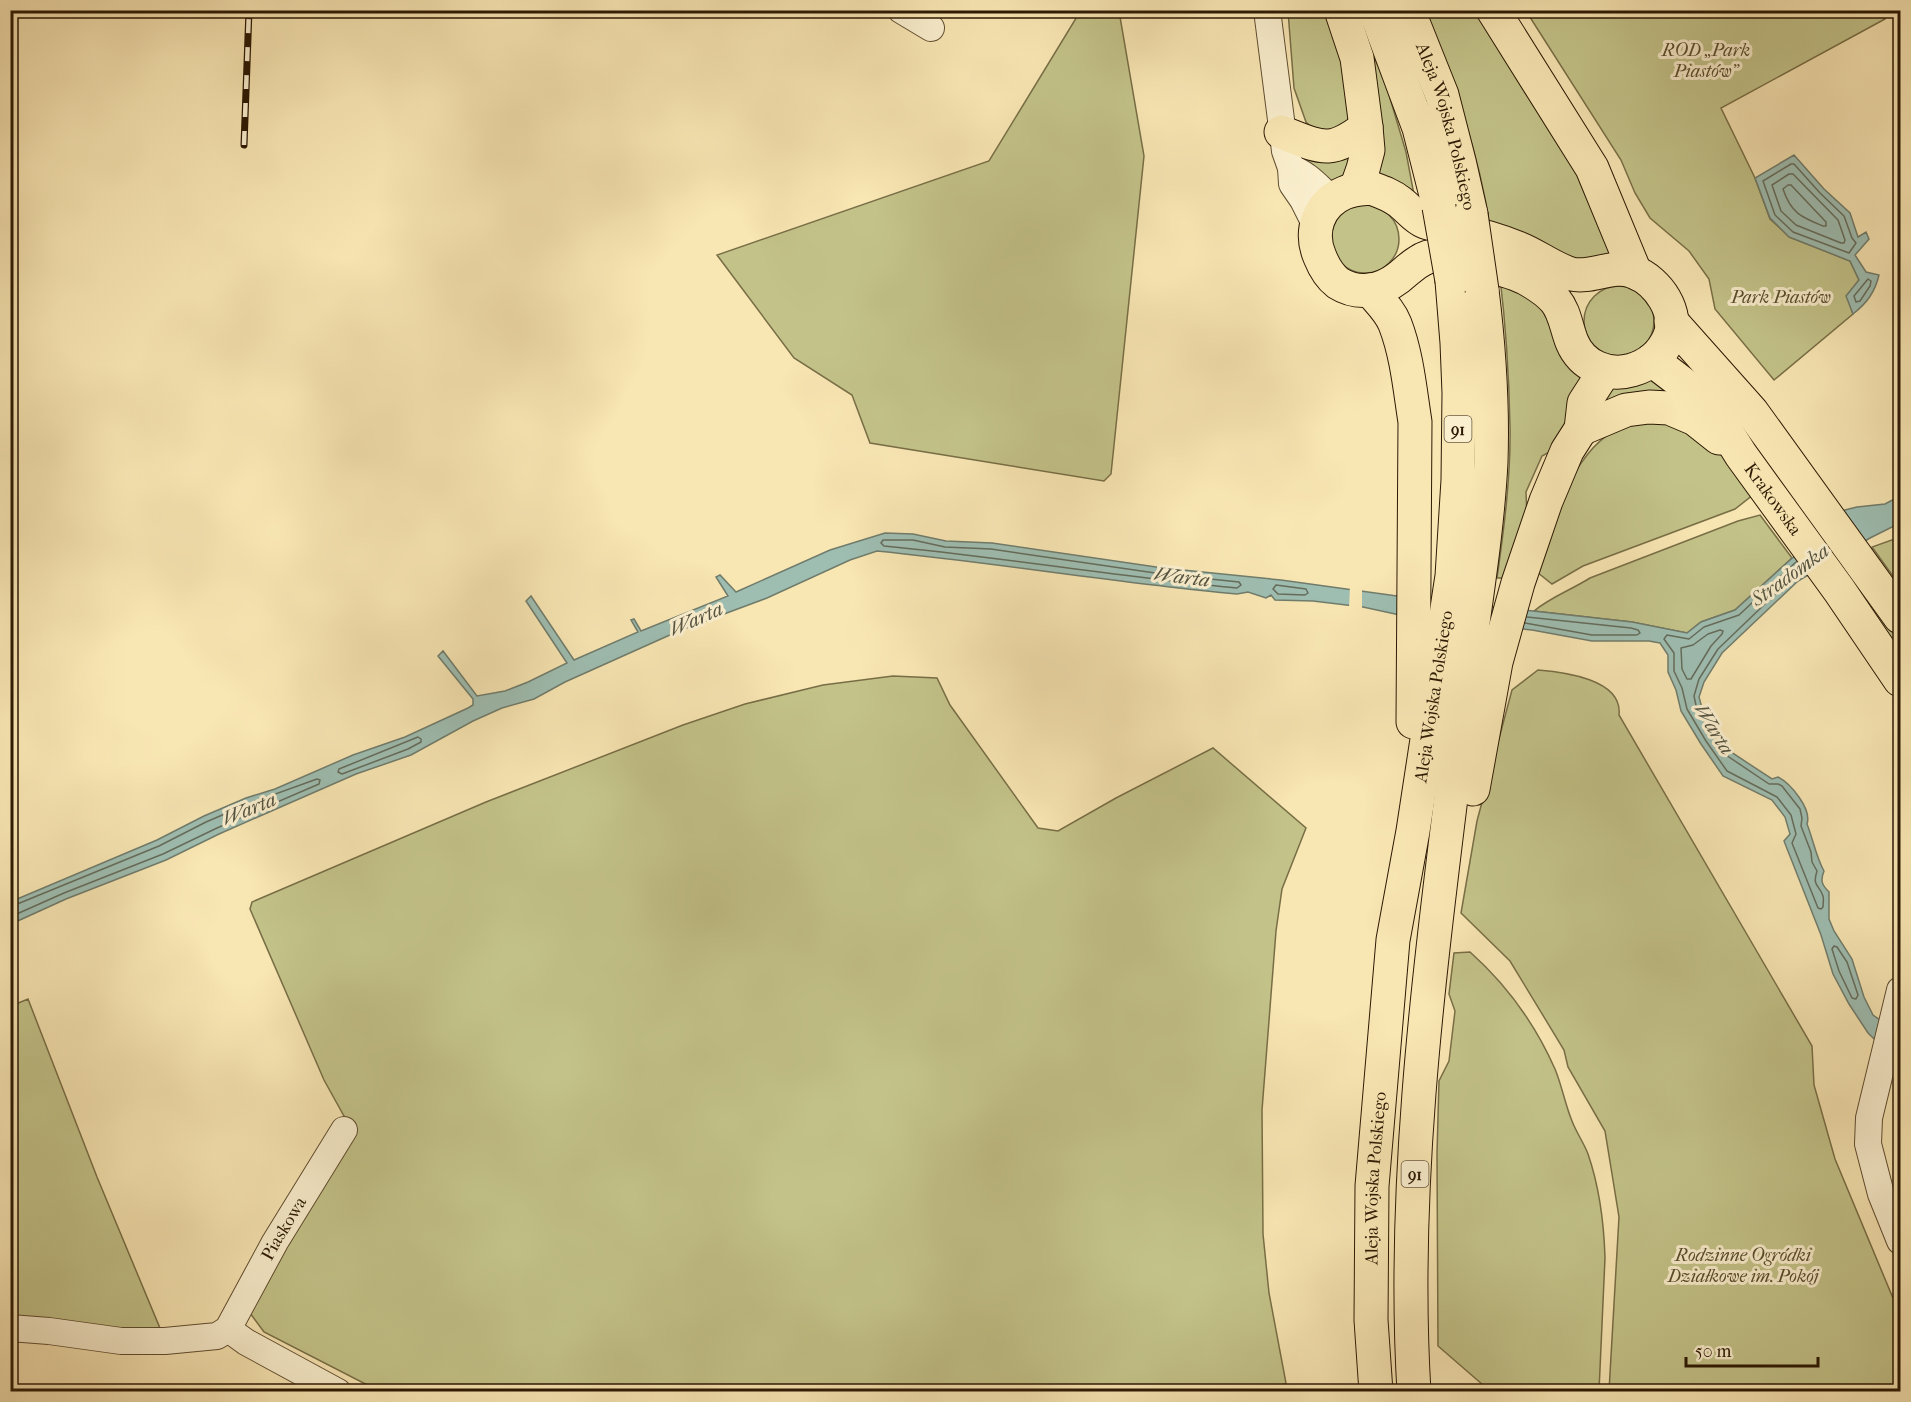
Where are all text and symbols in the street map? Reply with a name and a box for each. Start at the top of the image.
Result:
street label: Aleja Wojska Polskiego [1411,39,1480,212]
park label: ROD „Park Piastów” [1661,40,1750,82]
park label: Park Piastów [1730,287,1831,308]
road number: 91 [1444,416,1472,442]
street label: Krakowska [1740,459,1807,540]
water label: Stradomka [1746,539,1833,612]
water label: Warta [1153,562,1211,592]
water label: Warta [666,597,726,641]
street label: Aleja Wojska Polskiego [1410,609,1457,785]
water label: Warta [1689,699,1739,759]
water label: Warta [219,788,279,830]
street label: Aleja Wojska Polskiego [1361,1091,1391,1266]
road number: 91 [1402,1161,1428,1187]
street label: Piaskowa [257,1192,311,1264]
park label: Rodzinne Ogródki Działkowe im. Pokój [1667,1245,1820,1287]
scale bar [1686,1330,1818,1368]
text: 50 m [1695,1341,1732,1362]

